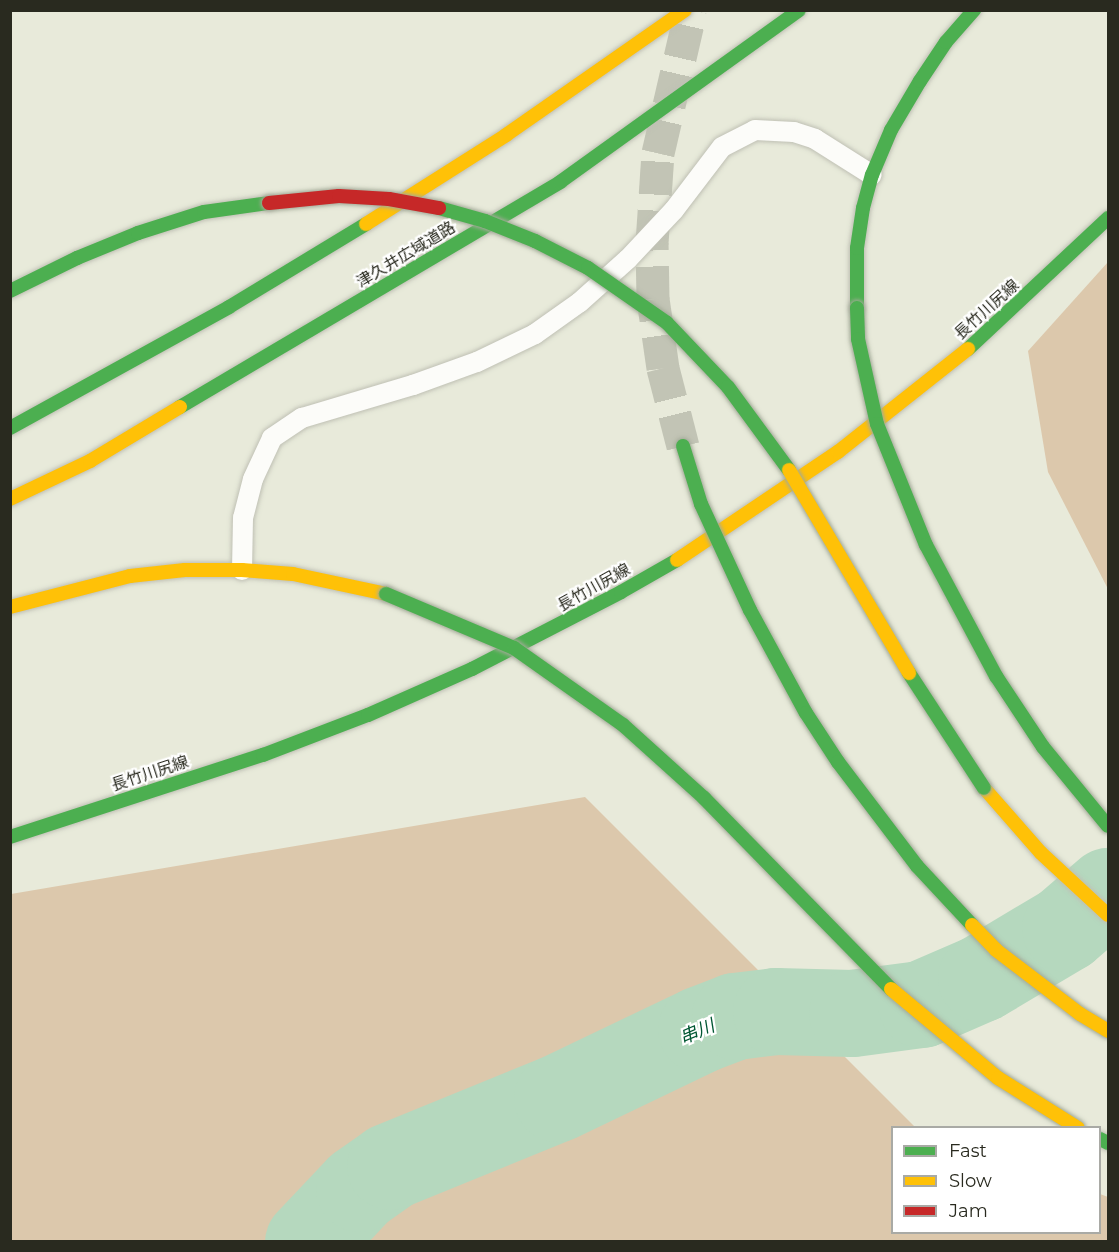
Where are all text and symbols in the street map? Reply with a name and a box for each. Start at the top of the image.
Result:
street label: 津久井広域道路 [353,218,459,292]
street label: 長竹川尻線 [951,276,1023,344]
street label: 長竹川尻線 [554,560,634,616]
street label: 長竹川尻線 [109,753,191,795]
water label: 串川 [676,1015,718,1049]
legend [891,1126,1101,1234]
text: Fast [949,1140,987,1162]
text: Slow [949,1170,992,1192]
text: Jam [949,1200,988,1222]

